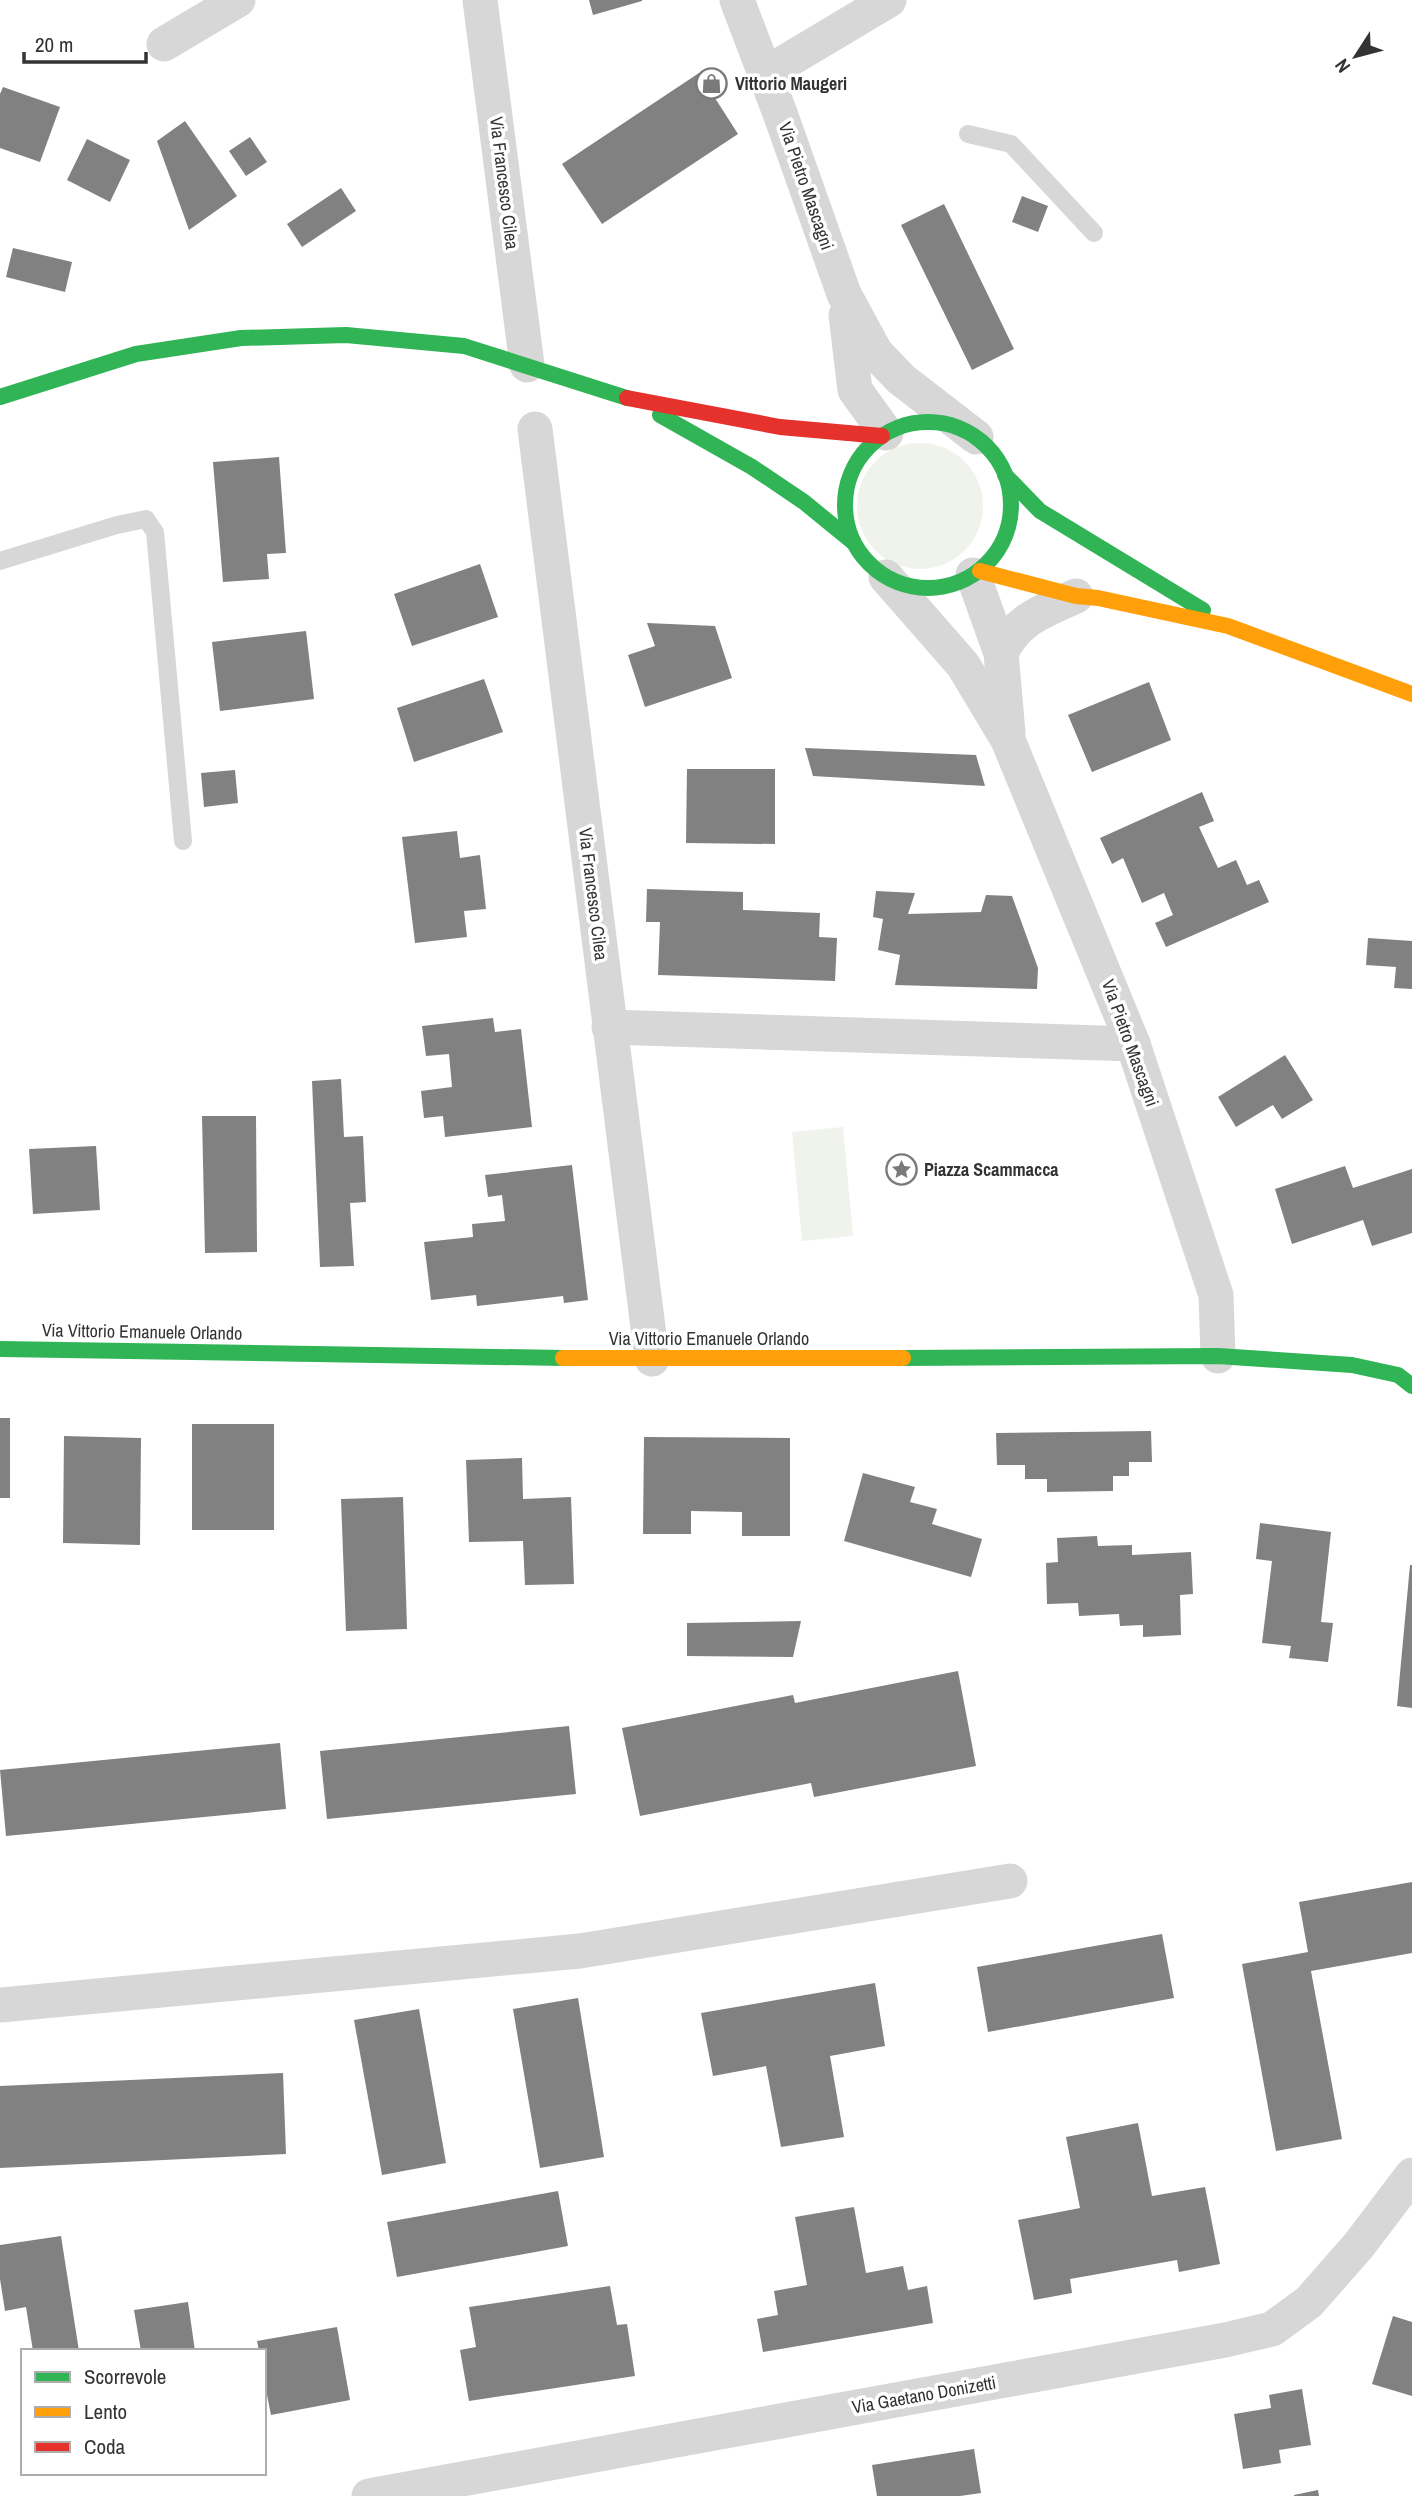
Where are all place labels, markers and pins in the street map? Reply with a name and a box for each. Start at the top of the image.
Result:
shop icon: Vittorio Maugeri [695,67,729,101]
place label: Vittorio Maugeri [735,71,847,96]
place icon: Piazza Scammacca [884,1153,918,1187]
place label: Piazza Scammacca [924,1157,1059,1182]

